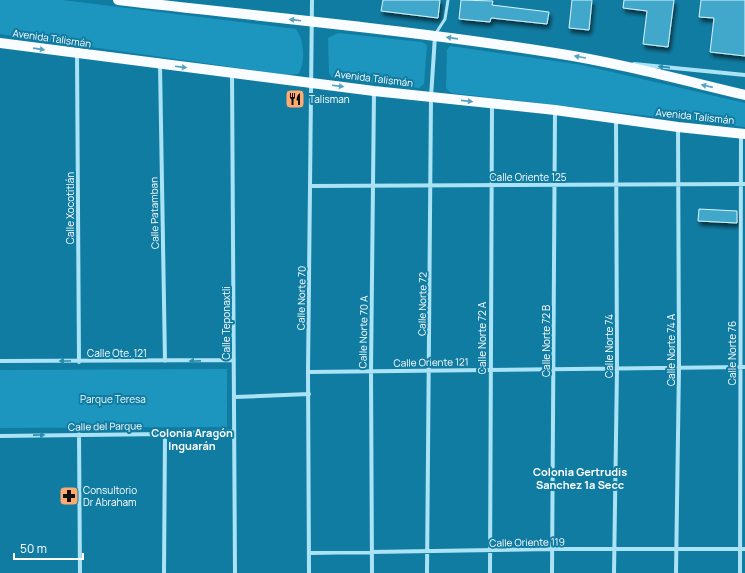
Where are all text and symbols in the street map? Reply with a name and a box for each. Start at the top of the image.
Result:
one-way arrow [289,17,301,24]
street label: Avenida Talismán [12,26,92,50]
one-way arrow [446,35,458,41]
one-way arrow [33,46,45,52]
one-way arrow [574,54,586,60]
one-way arrow [175,64,188,70]
one-way arrow [658,64,670,70]
street label: Avenida Talismán [334,66,414,90]
one-way arrow [332,83,344,90]
one-way arrow [701,83,713,89]
restaurant icon: Talisman [284,88,306,110]
place label: Talisman [309,92,350,106]
one-way arrow [461,98,474,104]
street label: Avenida Talismán [655,105,735,127]
street label: Calle Oriente 125 [489,170,567,184]
street label: Calle Xocotitlán [63,172,77,244]
street label: Calle Patamban [146,177,162,249]
street label: Calle Norte 70 [293,266,309,330]
street label: Calle Norte 72 [414,272,430,336]
street label: Calle Teponaxtli [219,286,233,360]
street label: Calle Norte 70 A [355,295,371,368]
street label: Calle Norte 72 A [475,301,489,374]
street label: Calle Norte 72 B [539,305,553,377]
street label: Calle Norte 74 A [664,313,678,386]
street label: Calle Norte 74 [602,314,616,378]
street label: Calle Norte 76 [725,321,739,385]
street label: Calle Ote. 121 [87,346,147,360]
street label: Calle Oriente 121 [393,354,469,370]
one-way arrow [58,358,71,364]
one-way arrow [188,358,201,364]
park label: Parque Teresa [80,392,146,406]
street label: Calle del Parque [68,418,142,434]
district label: Colonia Aragón Inguarán [151,425,233,453]
one-way arrow [33,432,46,438]
district label: Colonia Gertrudis Sanchez 1a Secc [533,464,627,492]
place label: Consultorio Dr Abraham [83,483,137,509]
pharmacy icon: Consultorio Dr Abraham [58,485,80,507]
street label: Calle Oriente 119 [489,534,565,550]
scale bar [14,535,83,561]
text: 50 m [20,540,47,557]

